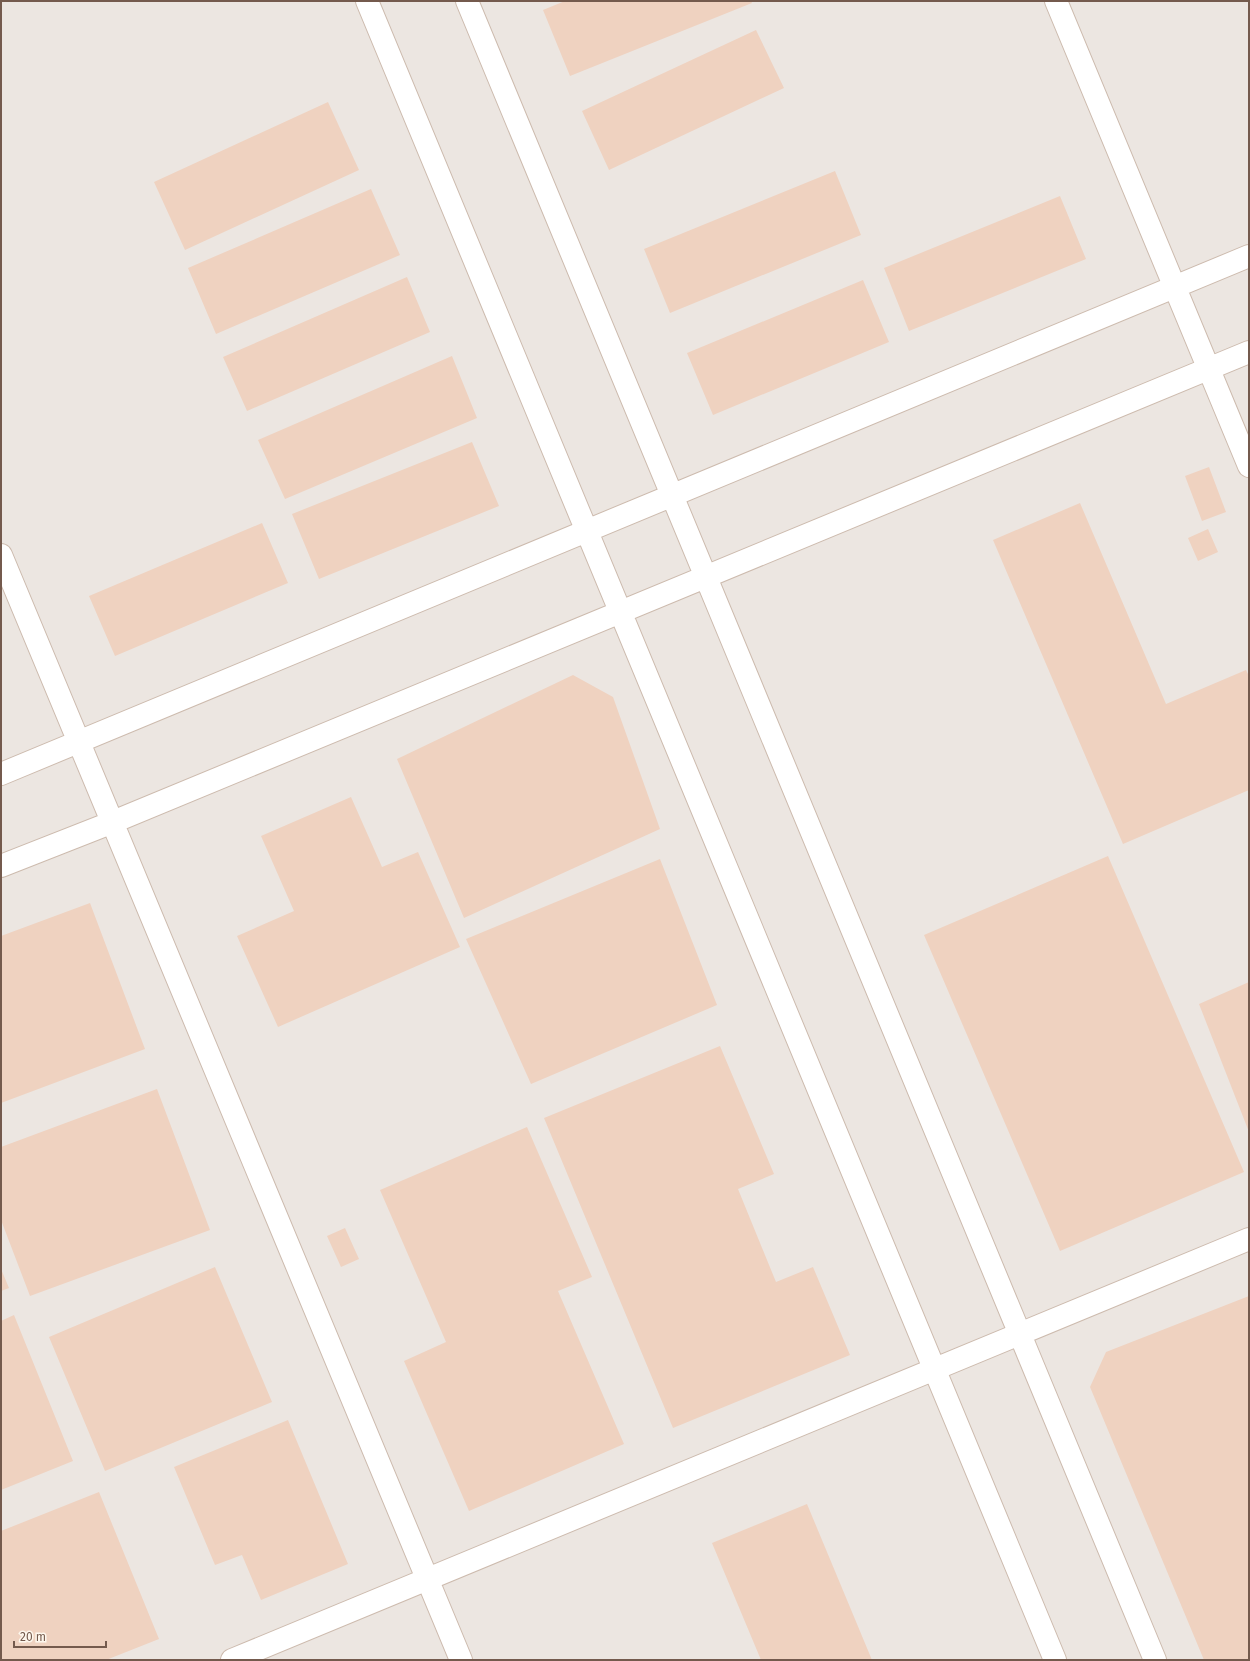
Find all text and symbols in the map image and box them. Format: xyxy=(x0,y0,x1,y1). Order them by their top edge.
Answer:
scale bar xyxy=(14,1623,106,1649)
text: 20 m xyxy=(20,1630,46,1644)

